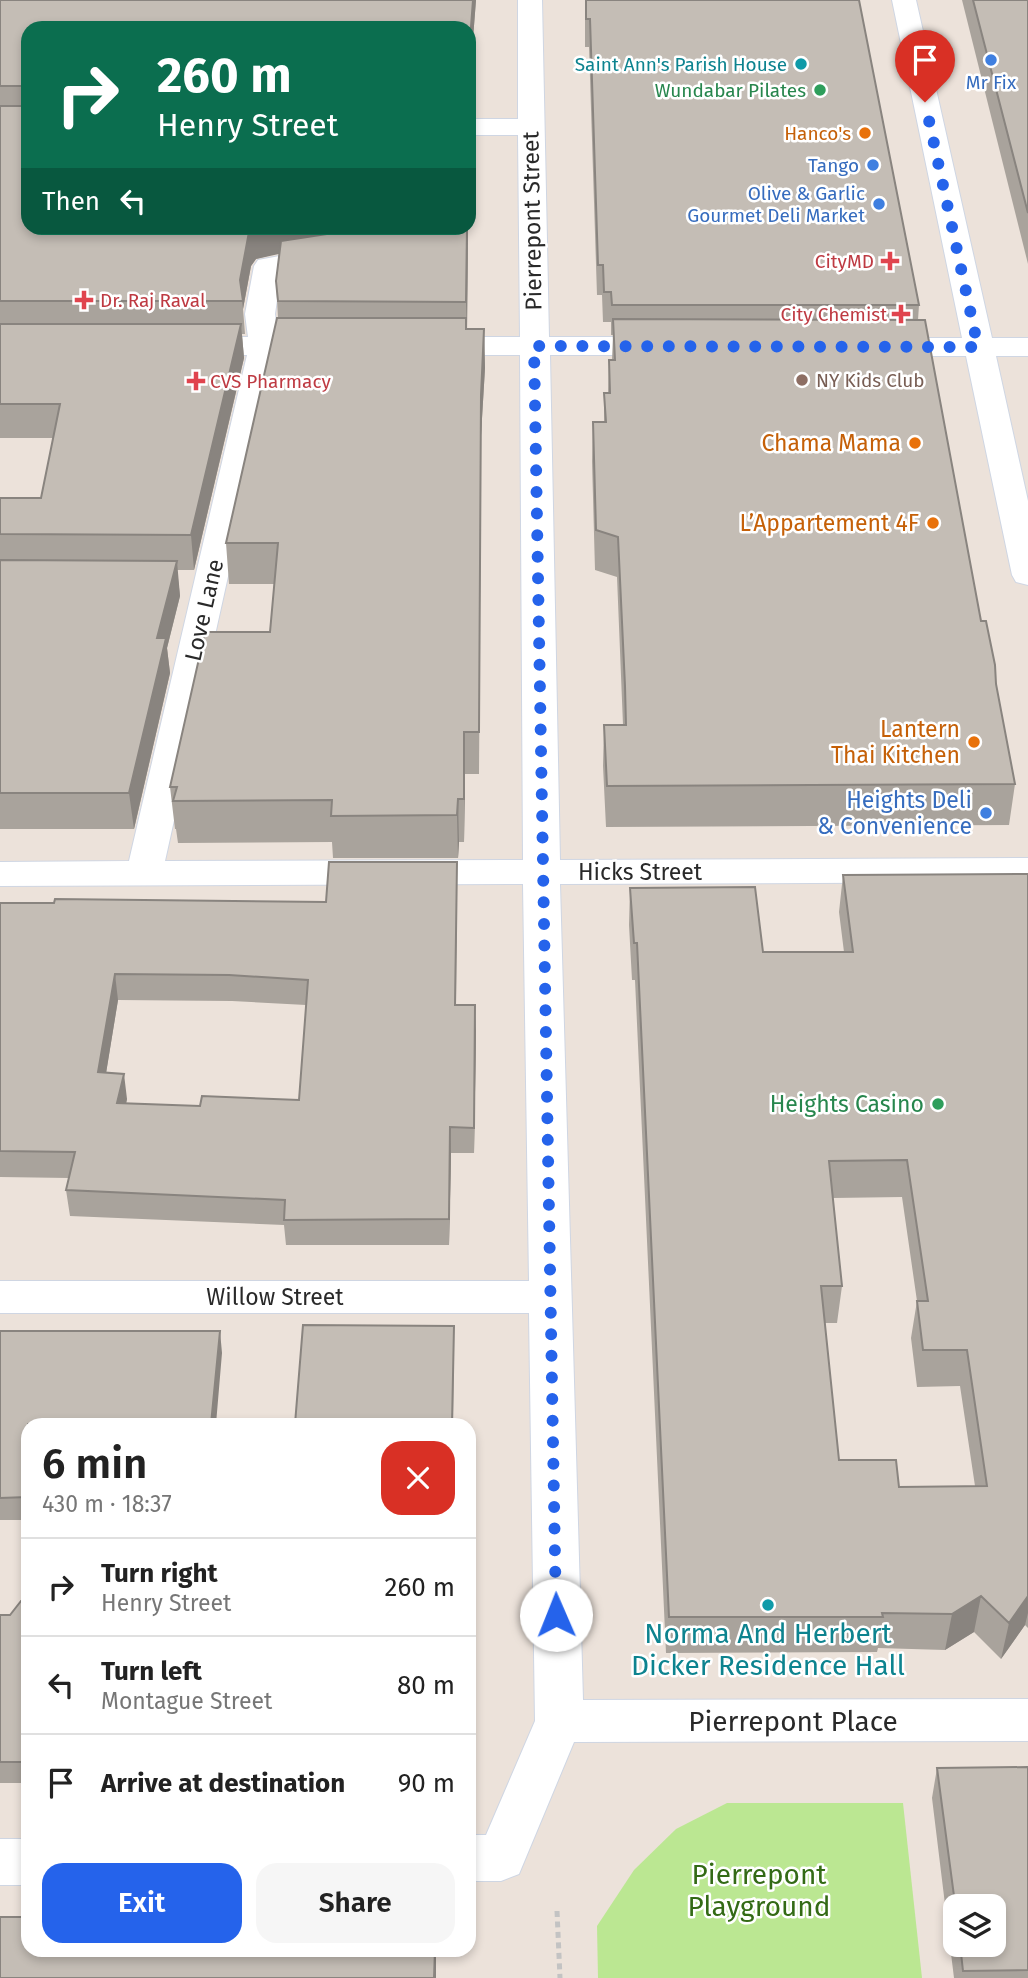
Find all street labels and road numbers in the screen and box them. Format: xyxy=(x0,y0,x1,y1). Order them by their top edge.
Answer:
street label: Pierrepont Street xyxy=(516,130,548,311)
street label: Love Lane xyxy=(179,556,229,664)
street label: Hicks Street xyxy=(578,858,703,886)
street label: Willow Street xyxy=(206,1283,344,1311)
street label: Pierrepont Place xyxy=(688,1705,898,1738)

